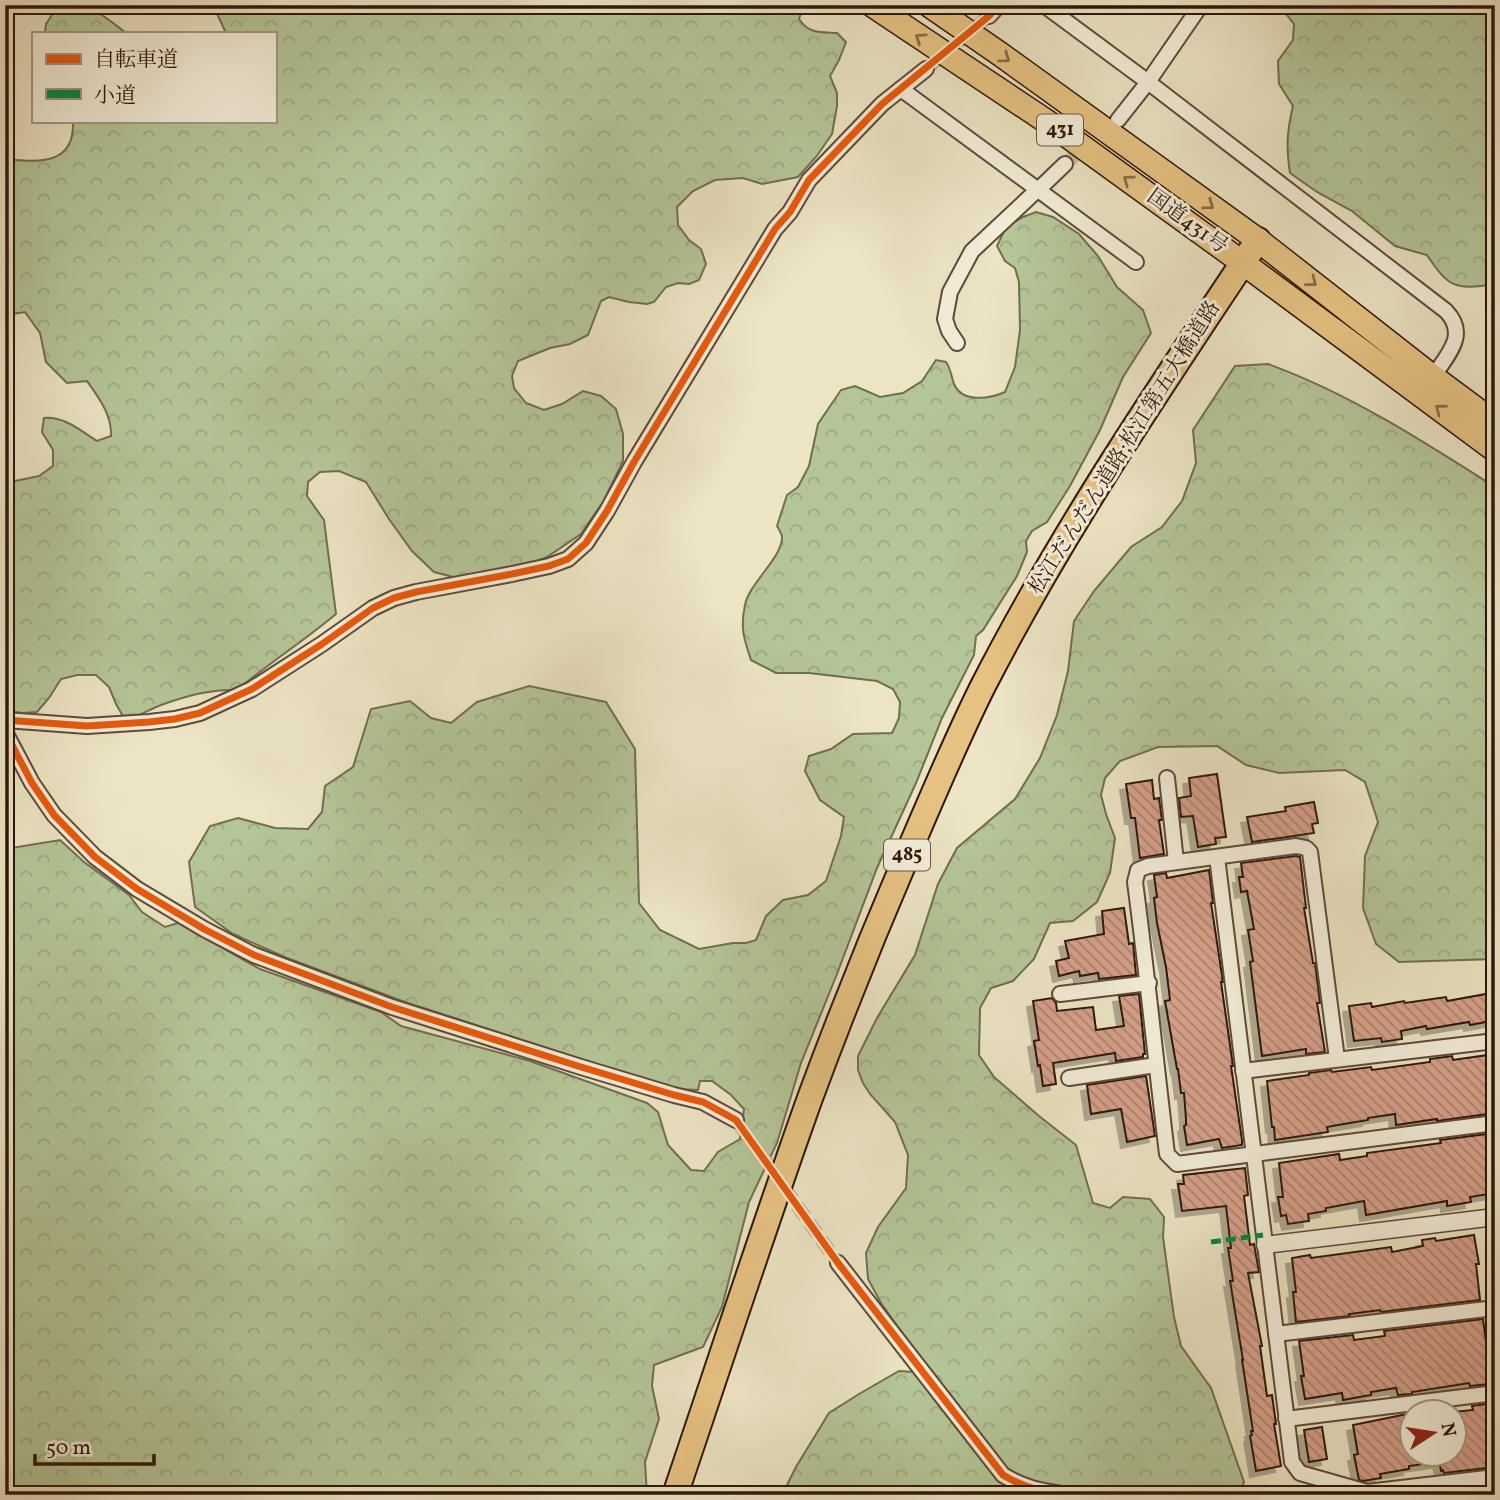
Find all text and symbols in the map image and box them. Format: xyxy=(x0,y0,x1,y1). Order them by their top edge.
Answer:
legend xyxy=(32,32,276,122)
one-way arrow xyxy=(915,34,928,46)
text: 自転車道 xyxy=(94,46,178,75)
one-way arrow xyxy=(997,50,1010,62)
text: 小道 xyxy=(94,82,136,111)
road number: 431 xyxy=(1037,114,1083,146)
one-way arrow xyxy=(1123,176,1136,188)
street label: 国道431号 xyxy=(1141,183,1233,261)
one-way arrow xyxy=(1201,197,1214,209)
one-way arrow xyxy=(1304,274,1317,287)
street label: 松江だんだん道路;松江第五大橋道路 xyxy=(1022,296,1228,600)
one-way arrow xyxy=(1435,405,1448,417)
road number: 485 xyxy=(884,840,930,870)
north arrow xyxy=(1398,1398,1468,1468)
text: N xyxy=(1434,1420,1462,1440)
scale bar xyxy=(35,1423,154,1467)
text: 50 m xyxy=(46,1434,91,1463)

